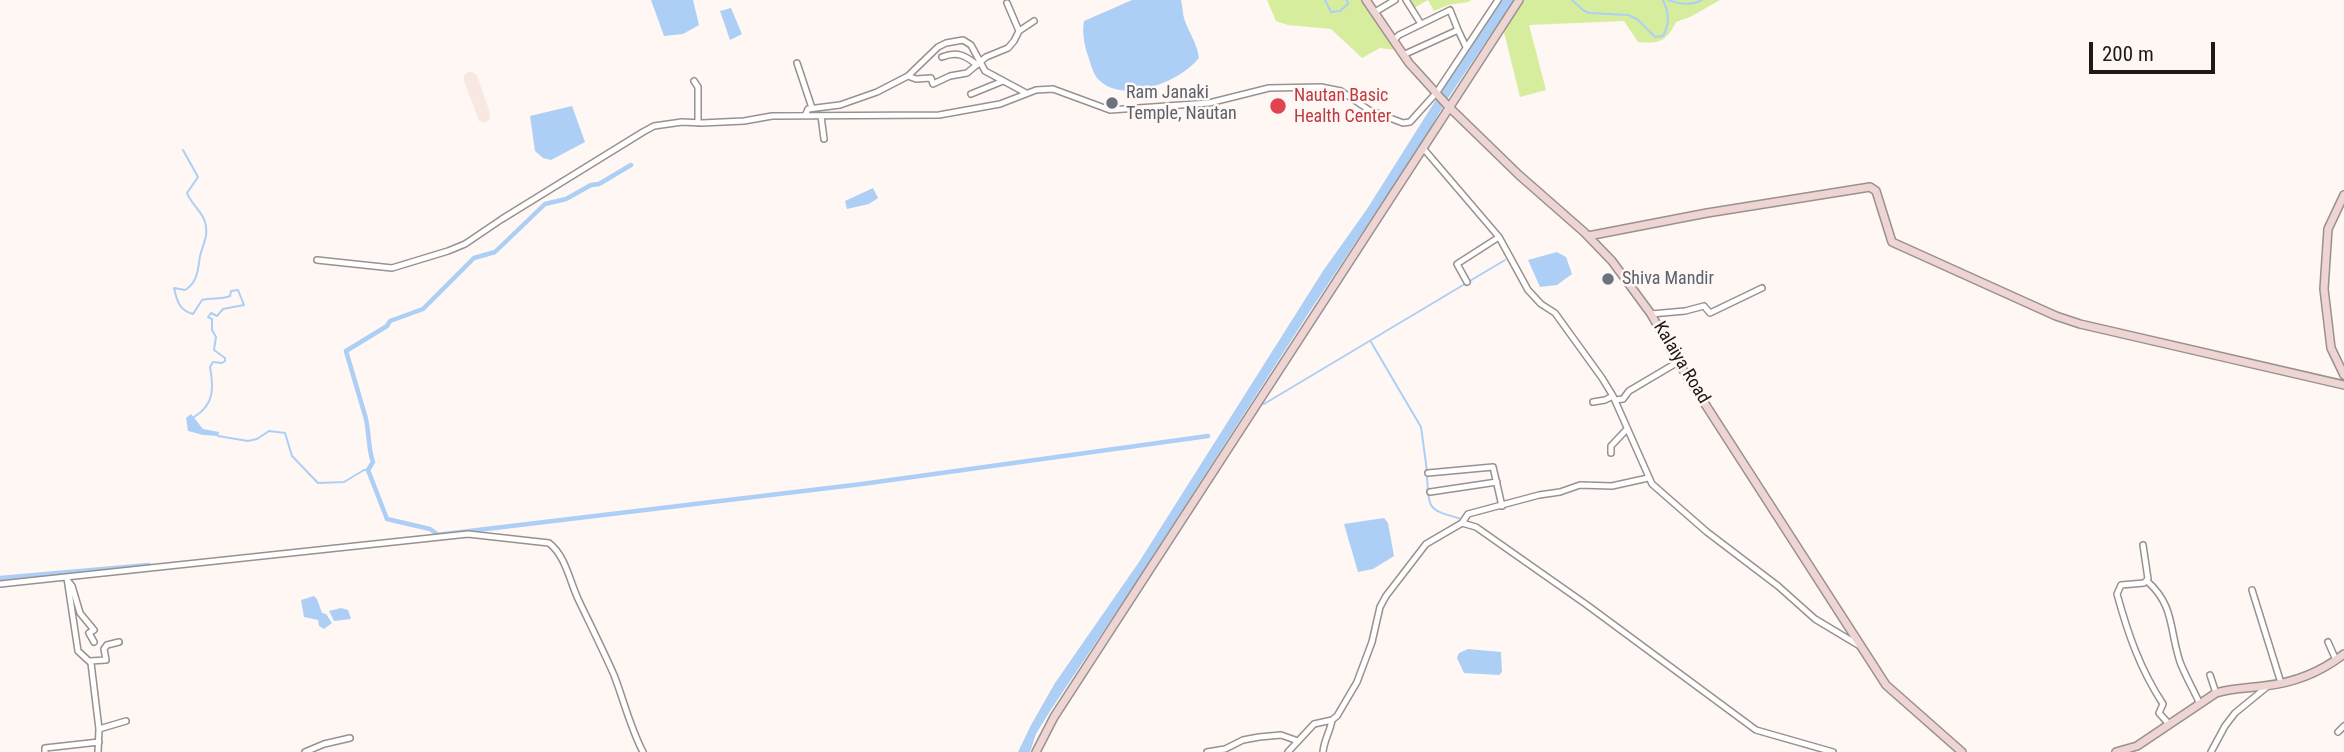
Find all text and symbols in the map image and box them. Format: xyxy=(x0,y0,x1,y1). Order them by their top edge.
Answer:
scale bar xyxy=(2092,28,2218,72)
text: 200 m xyxy=(2102,42,2154,66)
place label: Ram Janaki Temple, Nautan xyxy=(1126,82,1237,124)
place label: Nautan Basic Health Center xyxy=(1294,85,1391,128)
marker: Ram Janaki Temple, Nautan xyxy=(1104,95,1120,111)
marker: Nautan Basic Health Center xyxy=(1268,96,1288,116)
place label: Shiva Mandir xyxy=(1622,268,1714,290)
marker: Shiva Mandir xyxy=(1600,271,1616,287)
street label: Kalaiya Road xyxy=(1648,318,1714,408)

